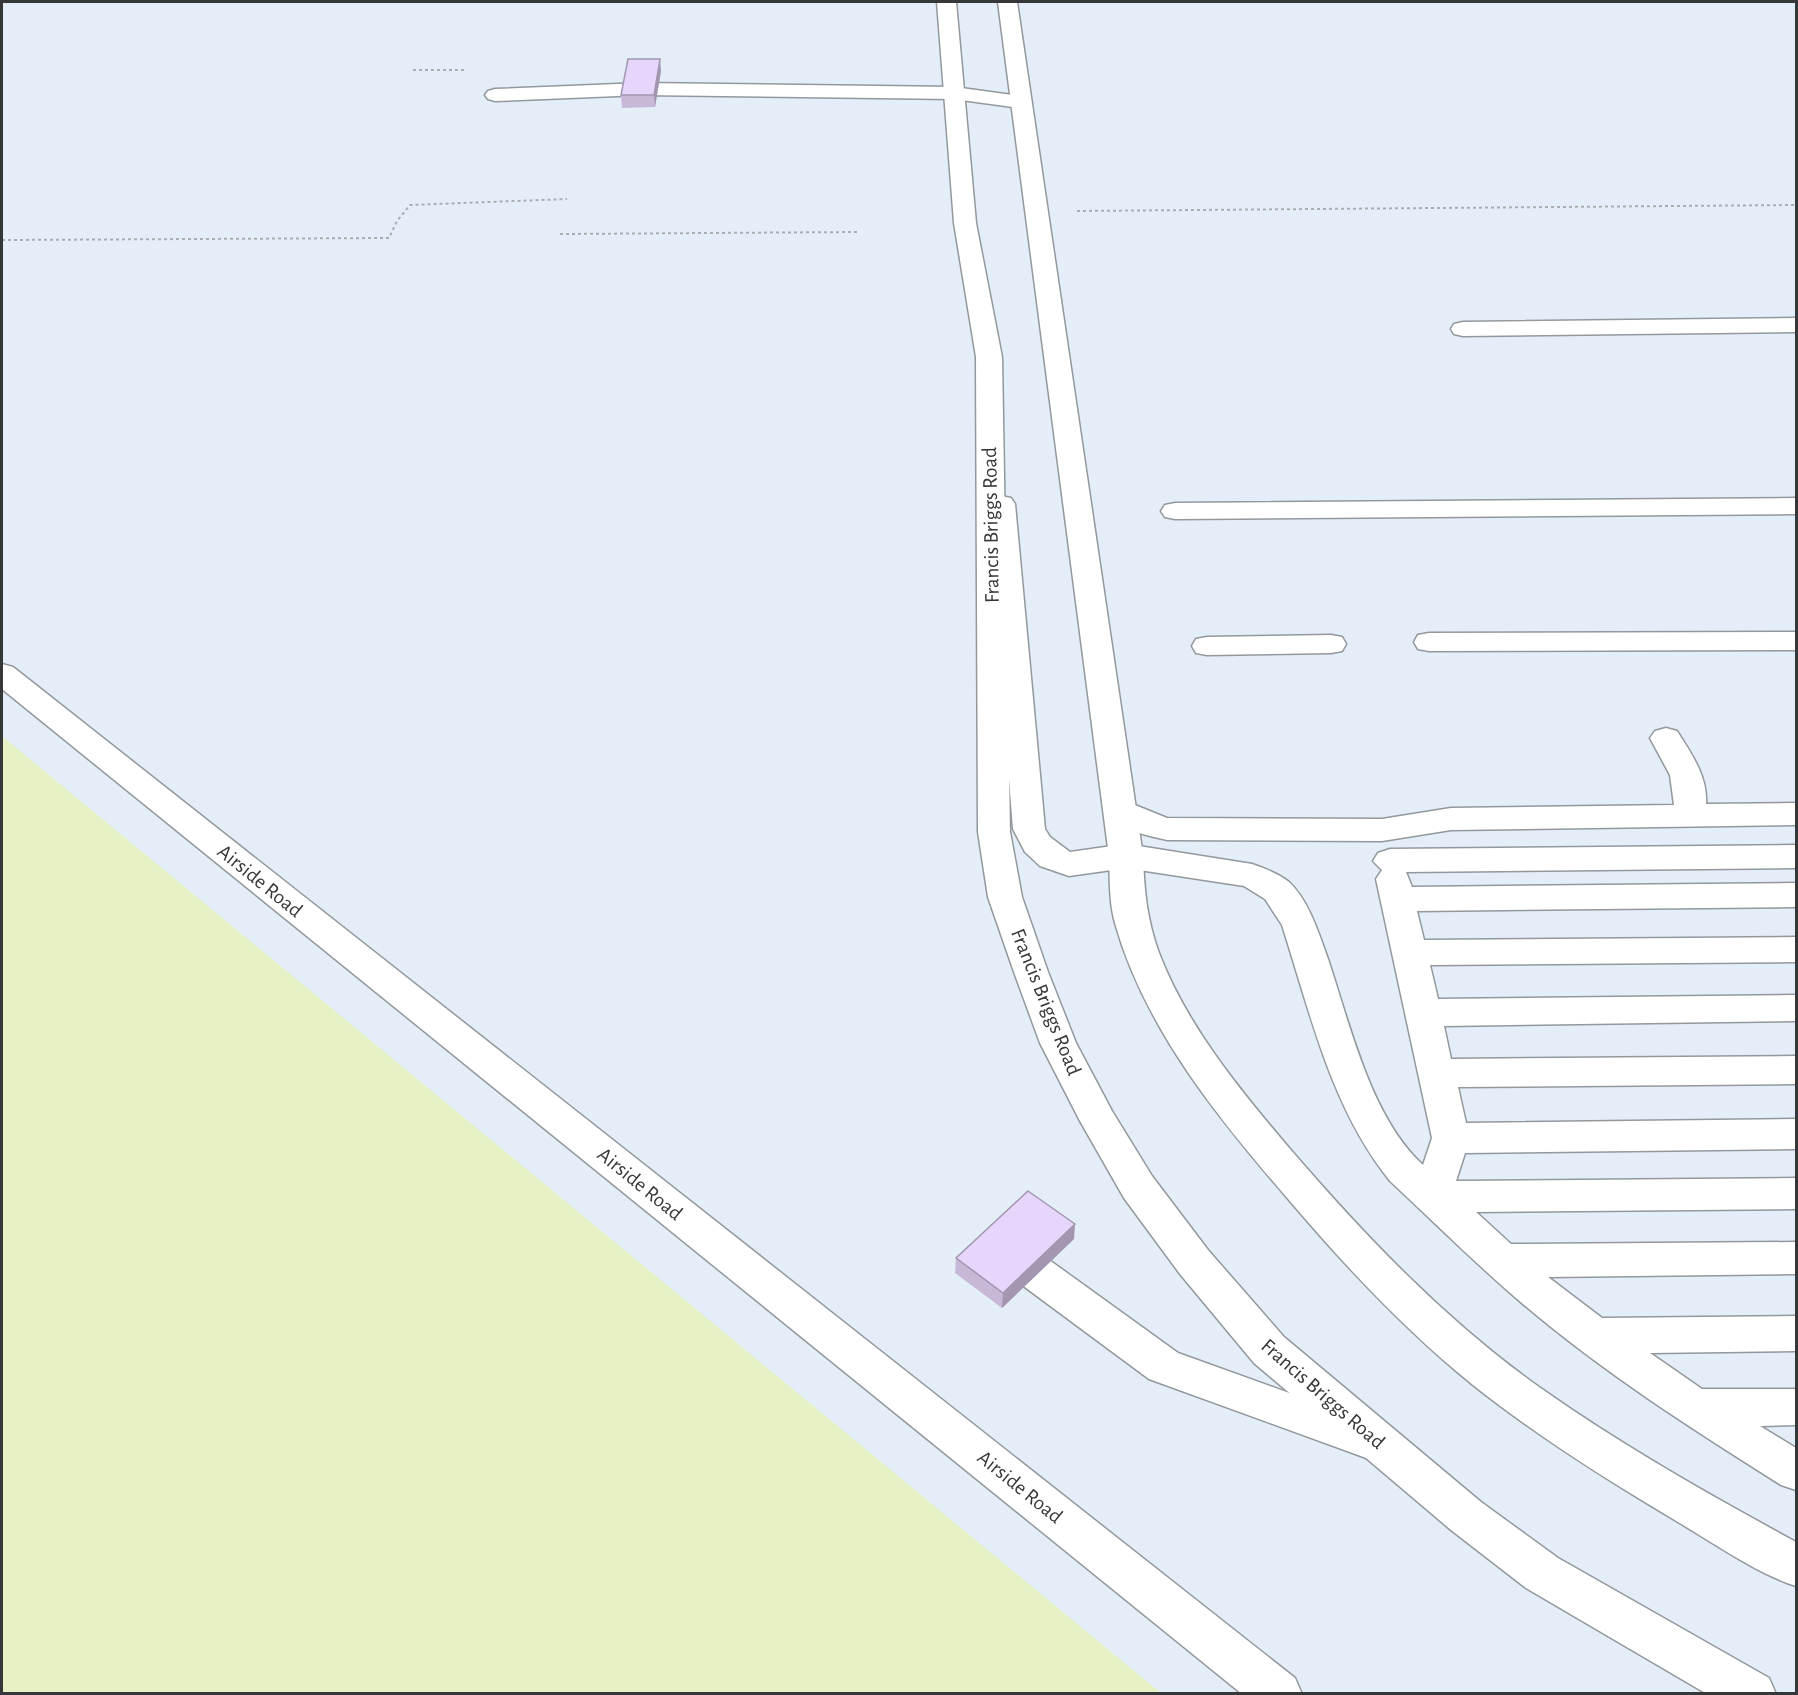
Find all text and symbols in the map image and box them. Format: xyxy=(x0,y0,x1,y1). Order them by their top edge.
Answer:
street label: Francis Briggs Road xyxy=(979,447,1003,603)
street label: Airside Road xyxy=(214,841,307,922)
street label: Francis Briggs Road xyxy=(1007,926,1085,1078)
street label: Airside Road xyxy=(594,1144,687,1225)
street label: Francis Briggs Road xyxy=(1257,1335,1389,1453)
street label: Airside Road xyxy=(974,1447,1067,1528)

